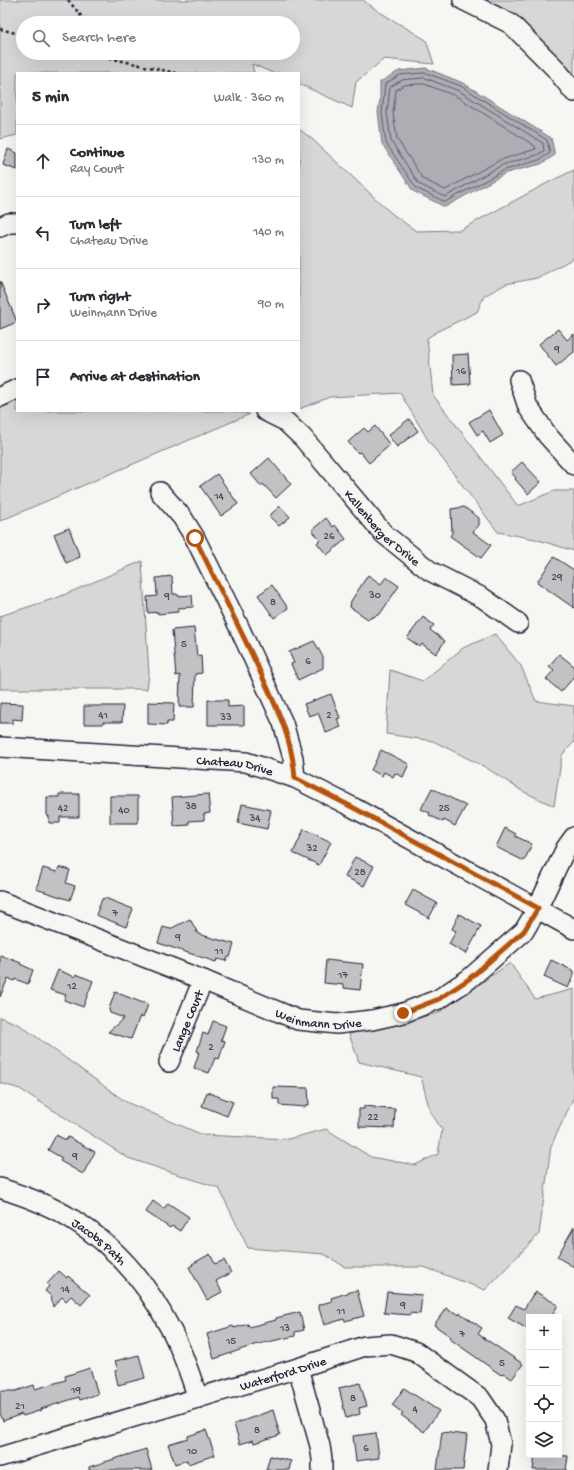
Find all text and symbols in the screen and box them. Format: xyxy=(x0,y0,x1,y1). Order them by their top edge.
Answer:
search box xyxy=(16,16,300,60)
icon: search xyxy=(30,27,52,49)
text: Search here xyxy=(62,29,136,47)
text: 5 min xyxy=(32,88,69,108)
text: Walk · 360 m xyxy=(214,91,284,106)
text: Continue xyxy=(70,144,124,162)
icon: ahead xyxy=(32,150,54,172)
text: 130 m xyxy=(252,153,284,168)
text: Ray Court xyxy=(70,162,123,177)
text: Turn left xyxy=(70,216,121,234)
icon: left xyxy=(32,222,54,244)
text: 140 m xyxy=(253,225,284,240)
text: Chateau Drive xyxy=(70,234,148,249)
text: Turn right xyxy=(70,288,130,306)
icon: right xyxy=(32,294,54,316)
text: 90 m xyxy=(258,297,284,312)
text: Weinmann Drive xyxy=(70,306,157,321)
house number: 9 xyxy=(553,344,560,356)
icon: arrive xyxy=(32,366,54,388)
house number: 16 xyxy=(455,366,466,378)
text: Arrive at destination xyxy=(70,368,200,386)
street label: Kallenberger Drive xyxy=(340,488,422,570)
house number: 14 xyxy=(213,491,225,503)
route start xyxy=(186,529,204,547)
house number: 26 xyxy=(324,531,335,543)
house number: 29 xyxy=(552,572,563,584)
house number: 30 xyxy=(368,590,381,602)
house number: 9 xyxy=(163,591,170,603)
house number: 8 xyxy=(270,597,276,609)
house number: 5 xyxy=(181,639,187,651)
house number: 6 xyxy=(305,656,311,668)
house number: 41 xyxy=(98,710,108,722)
house number: 2 xyxy=(326,710,332,722)
house number: 33 xyxy=(219,712,232,724)
street label: Chateau Drive xyxy=(196,754,275,780)
house number: 38 xyxy=(184,801,197,813)
house number: 42 xyxy=(58,803,69,815)
house number: 25 xyxy=(438,803,450,815)
house number: 40 xyxy=(118,805,130,817)
house number: 34 xyxy=(249,813,261,825)
house number: 32 xyxy=(305,843,318,855)
house number: 28 xyxy=(354,867,366,879)
house number: 7 xyxy=(111,908,118,920)
house number: 9 xyxy=(174,932,181,944)
house number: 11 xyxy=(214,946,223,958)
house number: 17 xyxy=(337,970,348,982)
house number: 12 xyxy=(66,981,78,993)
street label: Lange Court xyxy=(169,987,209,1054)
route end xyxy=(394,1004,412,1022)
street label: Weinmann Drive xyxy=(273,1006,363,1034)
house number: 2 xyxy=(208,1042,214,1054)
house number: 22 xyxy=(368,1112,379,1124)
house number: 9 xyxy=(71,1151,78,1163)
street label: Jacobs Path xyxy=(68,1216,129,1269)
house number: 14 xyxy=(59,1284,71,1296)
house number: 9 xyxy=(399,1300,406,1312)
house number: 11 xyxy=(336,1306,345,1318)
map controls xyxy=(526,1314,562,1458)
button: + xyxy=(526,1314,562,1350)
house number: 13 xyxy=(279,1323,290,1335)
house number: 7 xyxy=(458,1329,465,1341)
house number: 15 xyxy=(225,1336,236,1348)
button: − xyxy=(526,1350,562,1386)
street label: Waterford Drive xyxy=(238,1354,329,1395)
house number: 5 xyxy=(499,1358,505,1370)
house number: 19 xyxy=(70,1385,81,1397)
button: locate xyxy=(526,1386,562,1422)
house number: 8 xyxy=(350,1393,356,1405)
house number: 21 xyxy=(15,1401,25,1413)
house number: 4 xyxy=(412,1404,418,1416)
button: layers xyxy=(526,1422,562,1458)
house number: 8 xyxy=(254,1425,260,1437)
house number: 6 xyxy=(363,1443,369,1455)
house number: 10 xyxy=(186,1446,197,1458)

